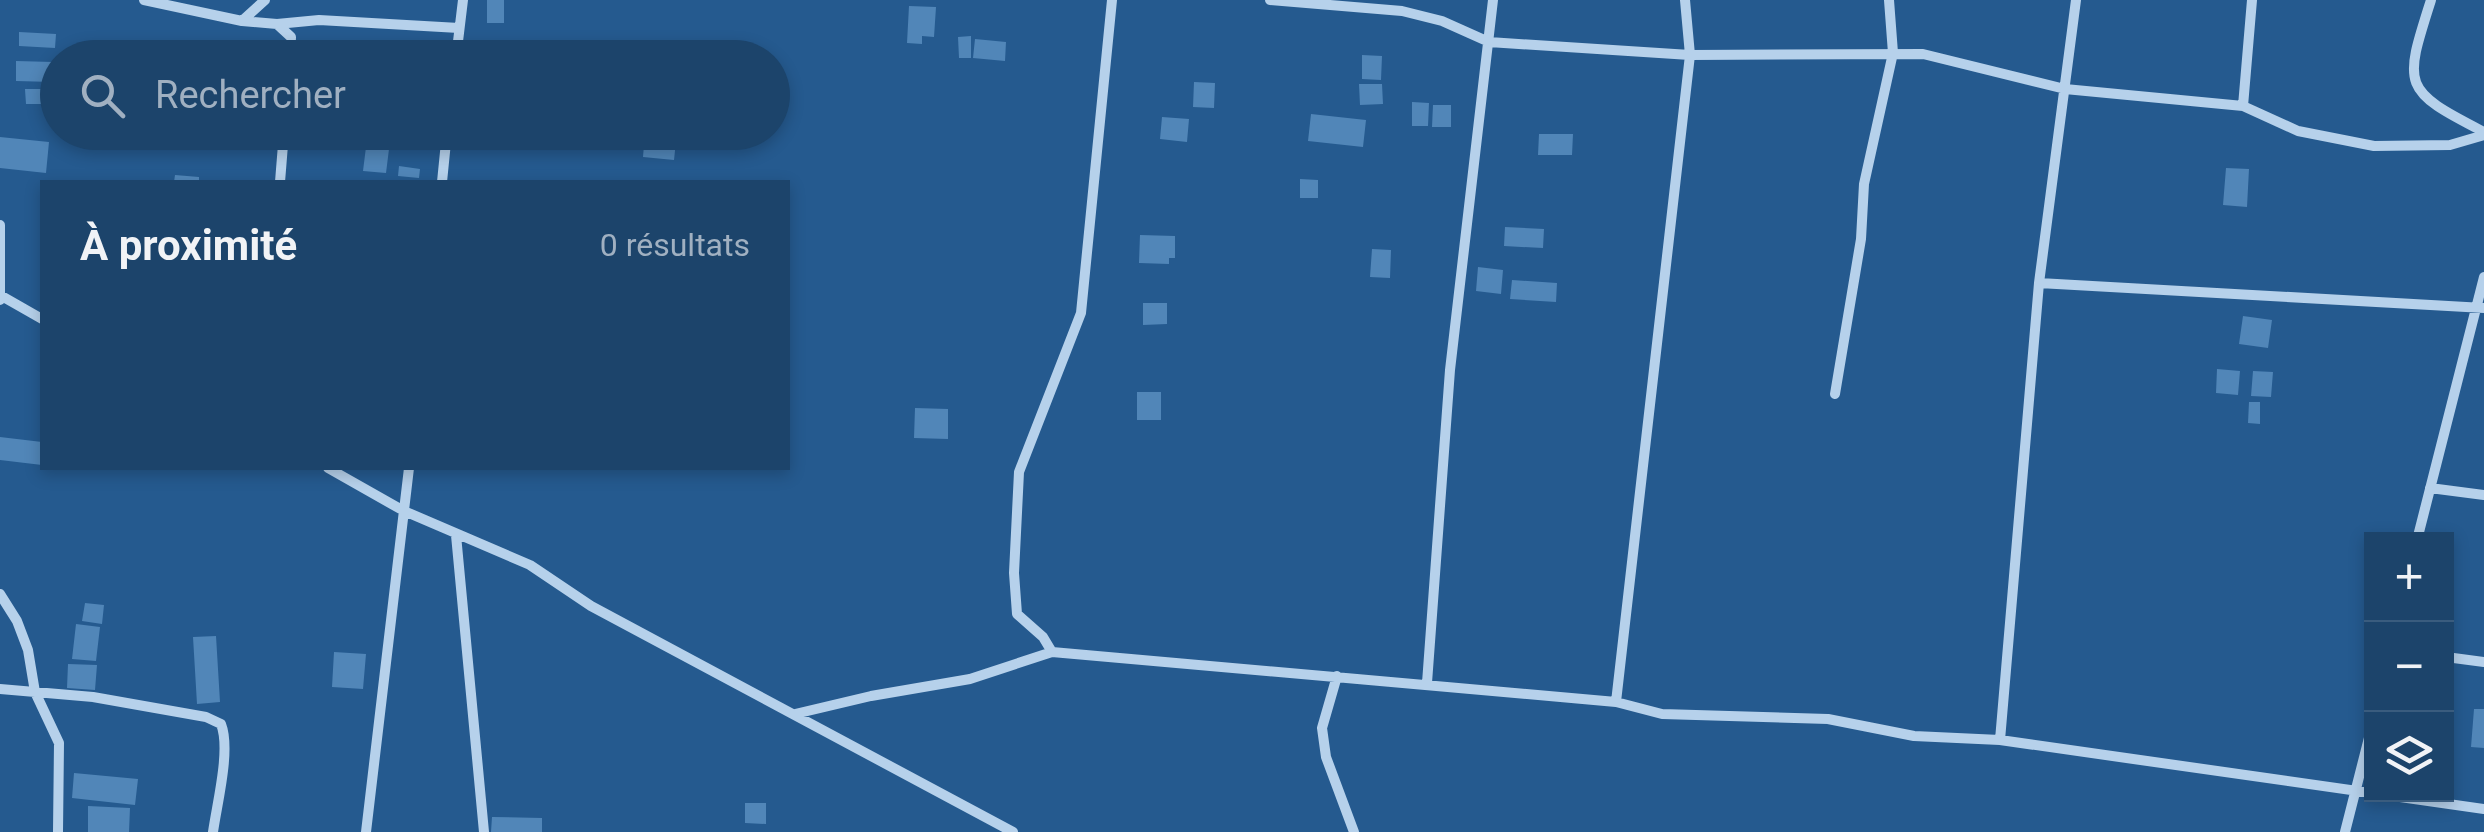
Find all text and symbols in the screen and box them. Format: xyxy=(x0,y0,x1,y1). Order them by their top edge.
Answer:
search box xyxy=(40,40,790,150)
icon: search xyxy=(75,68,130,123)
text: Rechercher xyxy=(155,73,346,117)
text: À proximité xyxy=(80,221,297,270)
text: 0 résultats xyxy=(600,226,750,264)
map controls xyxy=(2364,532,2454,802)
button: + xyxy=(2364,532,2454,622)
button: − xyxy=(2364,622,2454,712)
button: layers xyxy=(2364,712,2454,802)

